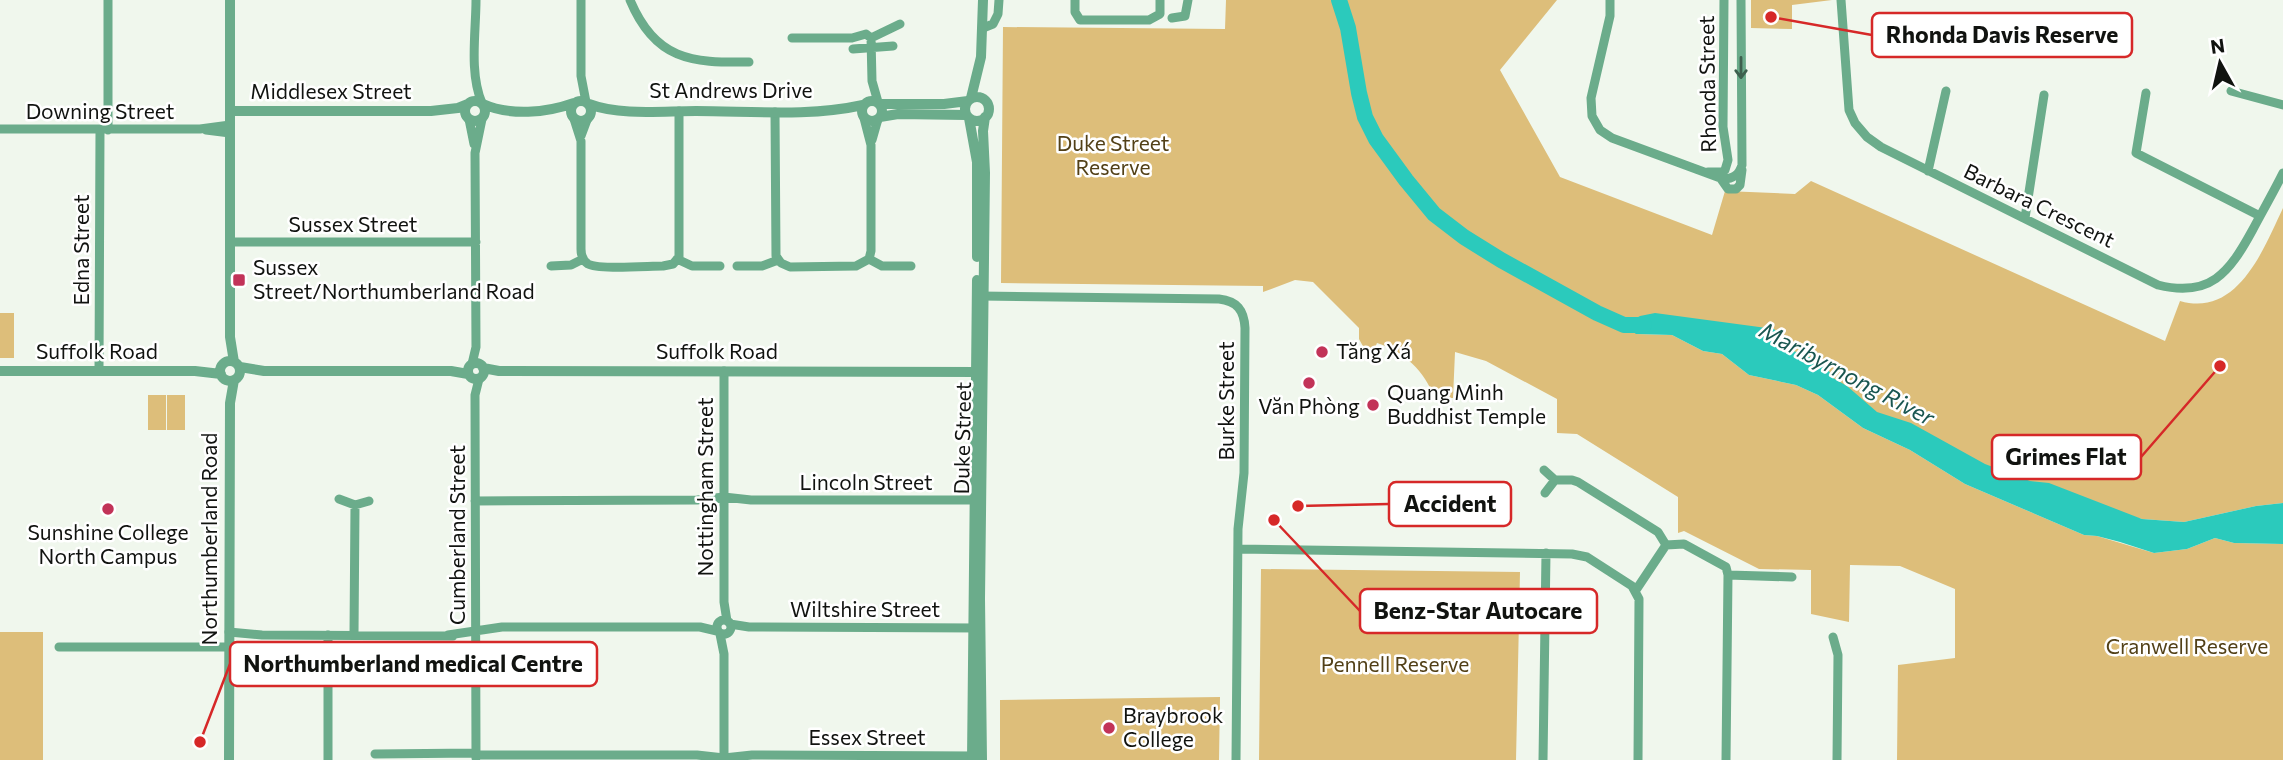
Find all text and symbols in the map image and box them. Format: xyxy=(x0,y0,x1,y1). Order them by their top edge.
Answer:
callout: Rhonda Davis Reserve xyxy=(1872,13,2132,57)
street label: Rhonda Street xyxy=(1693,15,1720,153)
text: Rhonda Davis Reserve xyxy=(1886,20,2118,48)
north arrow xyxy=(2185,28,2255,98)
text: N xyxy=(2209,33,2226,58)
one-way arrow xyxy=(1734,56,1748,79)
street label: St Andrews Drive xyxy=(649,77,813,102)
street label: Middlesex Street xyxy=(250,78,412,103)
street label: Downing Street xyxy=(26,98,174,123)
park label: Duke Street Reserve xyxy=(1057,130,1169,179)
street label: Barbara Crescent xyxy=(1960,157,2119,252)
street label: Edna Street xyxy=(68,195,93,305)
street label: Sussex Street xyxy=(289,211,417,236)
place label: Sussex Street/Northumberland Road xyxy=(253,254,535,303)
marker: Sussex Street/Northumberland Road xyxy=(231,272,247,288)
water label: Maribyrnong River xyxy=(1755,315,1940,431)
street label: Suffolk Road xyxy=(36,338,158,363)
street label: Suffolk Road xyxy=(656,338,778,363)
place label: Tăng Xá xyxy=(1336,338,1411,363)
street label: Burke Street xyxy=(1213,341,1238,461)
marker: Tăng Xá xyxy=(1314,344,1330,360)
marker: Văn Phòng xyxy=(1301,375,1317,391)
place label: Quang Minh Buddhist Temple xyxy=(1387,379,1546,428)
street label: Duke Street xyxy=(948,381,975,494)
place label: Văn Phòng xyxy=(1258,393,1360,418)
marker: Quang Minh Buddhist Temple xyxy=(1365,397,1381,413)
street label: Nottingham Street xyxy=(692,398,717,576)
street label: Northumberland Road xyxy=(196,433,221,645)
callout: Grimes Flat xyxy=(1992,435,2141,479)
text: Grimes Flat xyxy=(2005,442,2127,470)
street label: Cumberland Street xyxy=(444,445,469,625)
street label: Lincoln Street xyxy=(799,469,933,494)
callout: Accident xyxy=(1389,482,1511,526)
text: Accident xyxy=(1403,489,1497,517)
marker: Sunshine College North Campus xyxy=(100,501,116,517)
place label: Sunshine College North Campus xyxy=(27,519,189,568)
callout: Benz-Star Autocare xyxy=(1360,589,1597,633)
street label: Wiltshire Street xyxy=(790,596,940,621)
text: Benz-Star Autocare xyxy=(1374,596,1582,624)
park label: Cranwell Reserve xyxy=(2106,633,2268,658)
callout: Northumberland medical Centre xyxy=(230,642,597,686)
text: Northumberland medical Centre xyxy=(243,649,583,677)
park label: Pennell Reserve xyxy=(1321,651,1469,676)
place label: Braybrook College xyxy=(1123,702,1223,751)
marker: Braybrook College xyxy=(1101,720,1117,736)
street label: Essex Street xyxy=(808,724,926,749)

